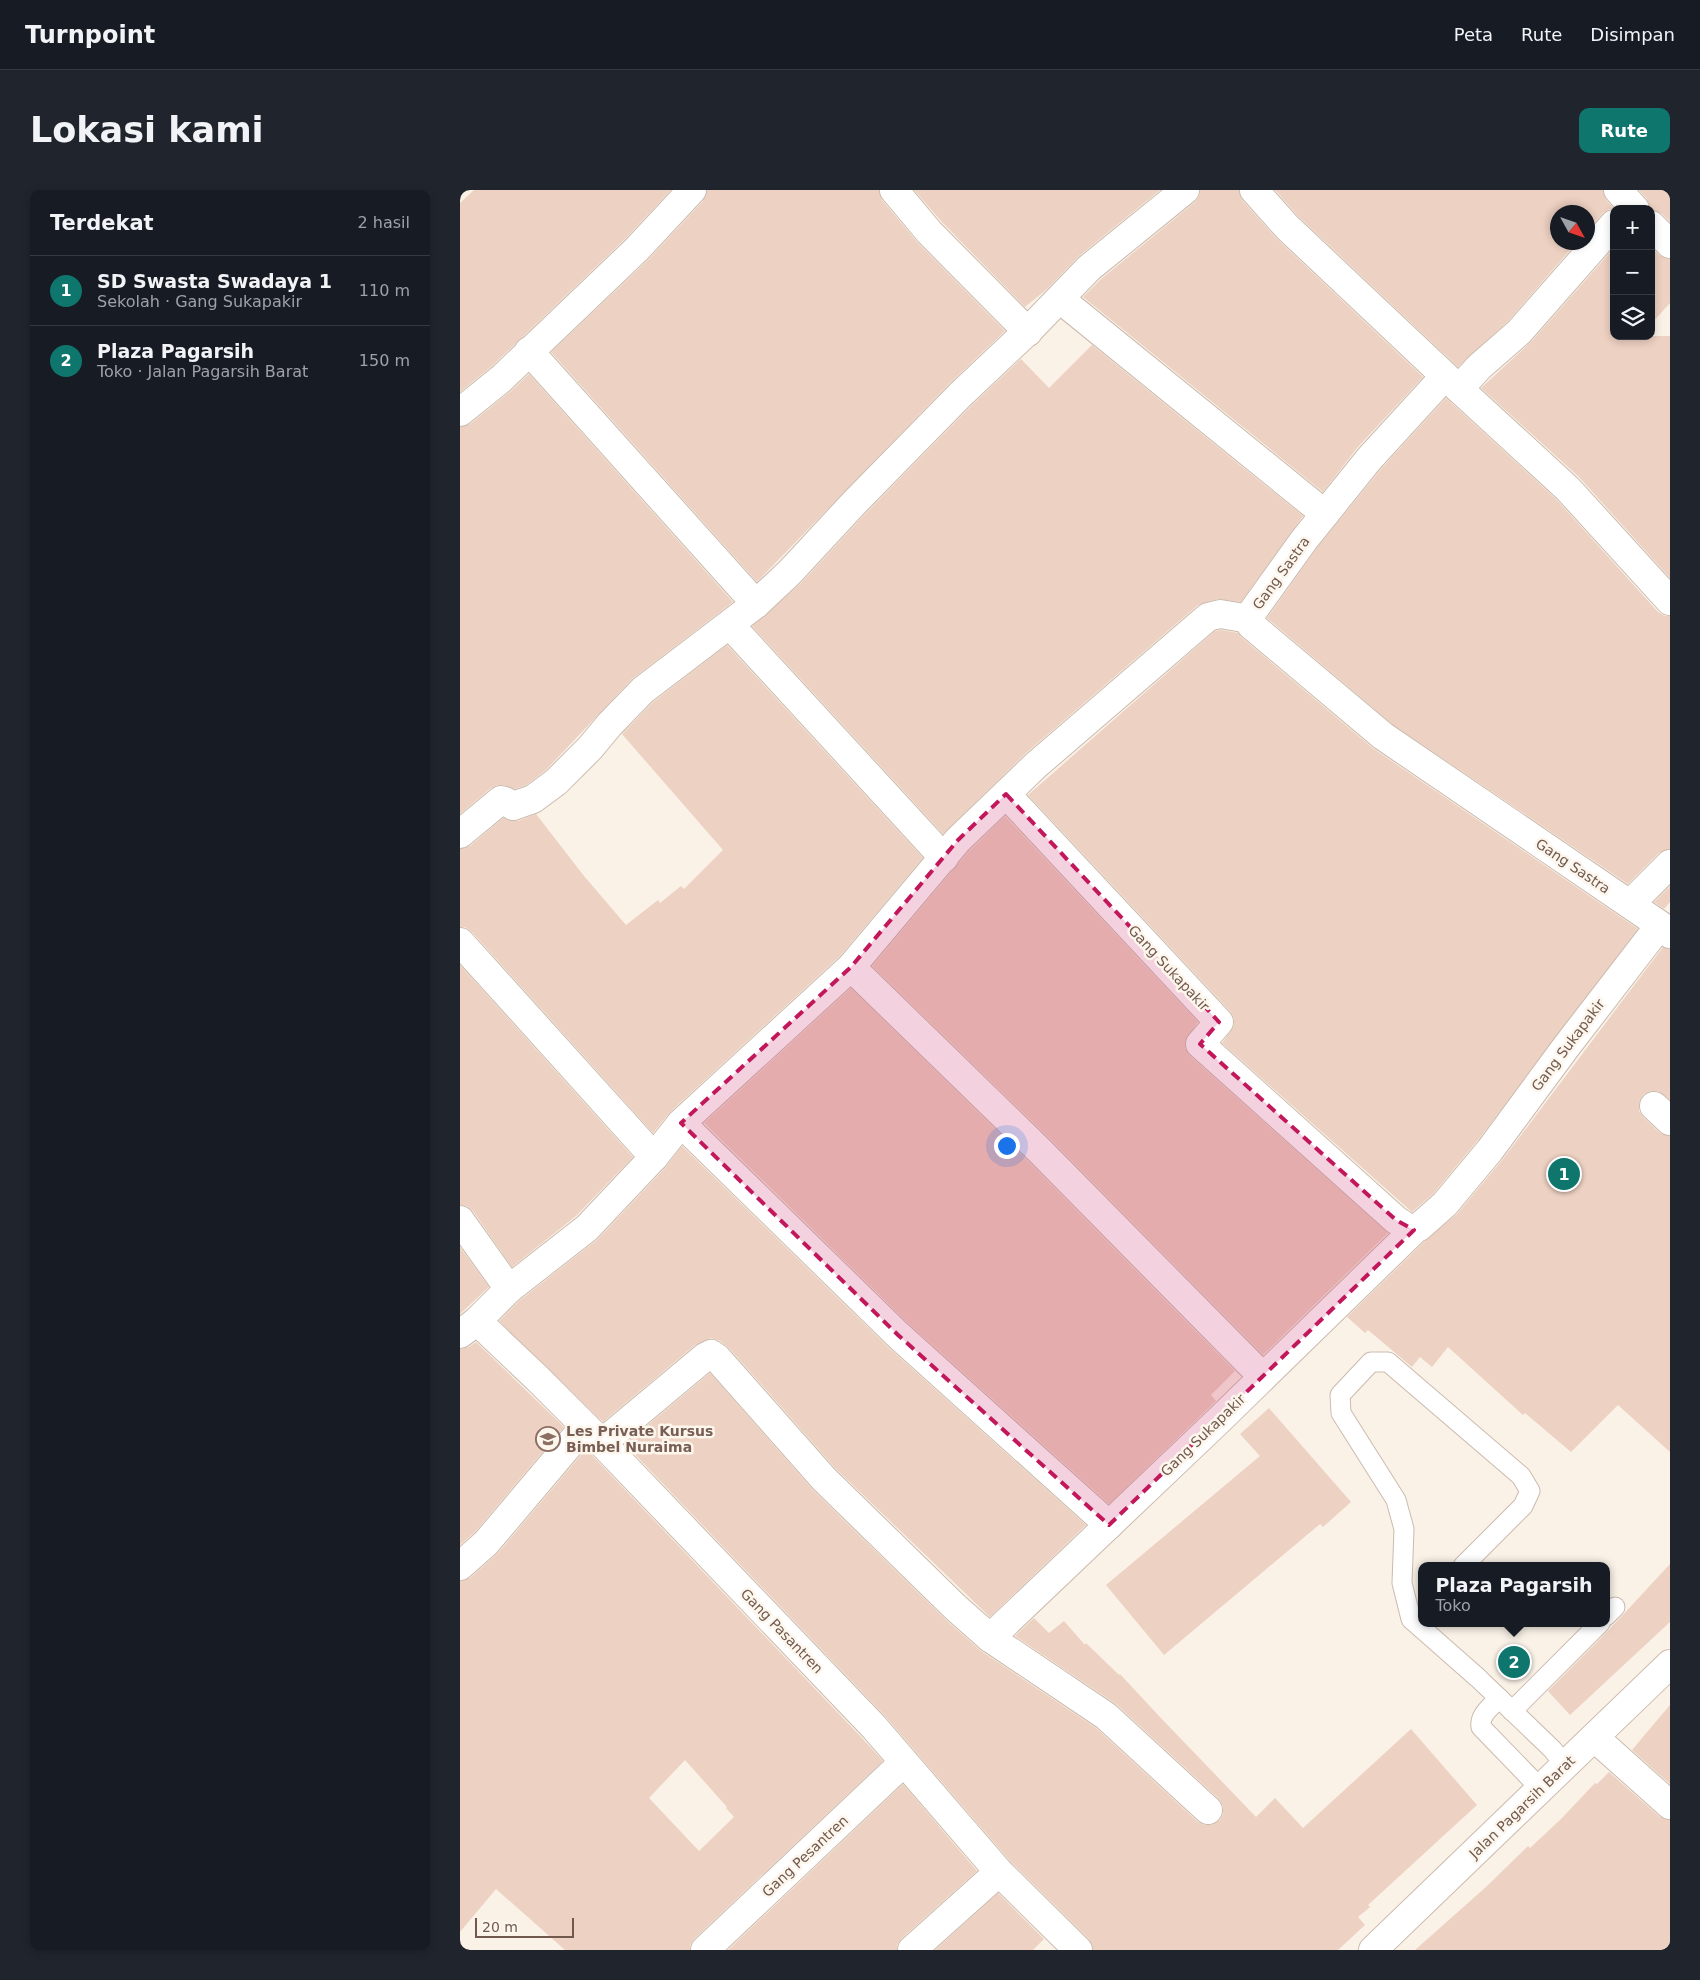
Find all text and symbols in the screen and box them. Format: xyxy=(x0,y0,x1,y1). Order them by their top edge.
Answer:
text: Turnpoint xyxy=(25,21,155,49)
text: Peta xyxy=(1454,24,1493,45)
text: Rute xyxy=(1521,24,1562,45)
text: Disimpan xyxy=(1590,24,1675,45)
button: Rute xyxy=(1579,108,1670,153)
text: Lokasi kami xyxy=(30,110,264,150)
north arrow xyxy=(1550,205,1595,250)
map controls xyxy=(1610,205,1655,340)
button: + xyxy=(1610,205,1655,250)
text: Terdekat xyxy=(50,211,154,235)
text: 2 hasil xyxy=(358,213,410,232)
button: − xyxy=(1610,250,1655,295)
text: SD Swasta Swadaya 1 xyxy=(97,270,332,292)
text: 1 xyxy=(60,281,72,300)
text: 110 m xyxy=(359,281,410,300)
text: Sekolah · Gang Sukapakir xyxy=(97,292,302,311)
button: layers xyxy=(1610,295,1655,340)
text: Plaza Pagarsih xyxy=(97,340,254,362)
text: 2 xyxy=(60,351,72,370)
text: 150 m xyxy=(359,351,410,370)
text: Toko · Jalan Pagarsih Barat xyxy=(97,362,308,381)
street label: Gang Sastra xyxy=(1249,533,1313,613)
street label: Gang Sastra xyxy=(1533,835,1613,897)
street label: Gang Sukapakir xyxy=(1125,922,1213,1014)
street label: Gang Sukapakir xyxy=(1528,996,1608,1094)
your location xyxy=(994,1133,1020,1159)
pin: 1 xyxy=(1548,1155,1580,1193)
street label: Gang Sukapakir xyxy=(1157,1391,1249,1479)
place label: Les Private Kursus Bimbel Nuraima xyxy=(566,1423,713,1455)
school or university icon: Les Private Kursus Bimbel Nuraima xyxy=(535,1426,561,1452)
popup xyxy=(1418,1562,1610,1627)
text: Plaza Pagarsih xyxy=(1435,1574,1593,1596)
street label: Gang Pasantren xyxy=(738,1585,826,1677)
text: Toko xyxy=(1435,1596,1471,1615)
pin: 2 xyxy=(1498,1643,1530,1681)
street label: Jalan Pagarsih Barat xyxy=(1465,1752,1579,1862)
street label: Gang Pesantren xyxy=(759,1812,851,1900)
scale bar xyxy=(475,1915,574,1938)
text: 20 m xyxy=(482,1919,518,1935)

